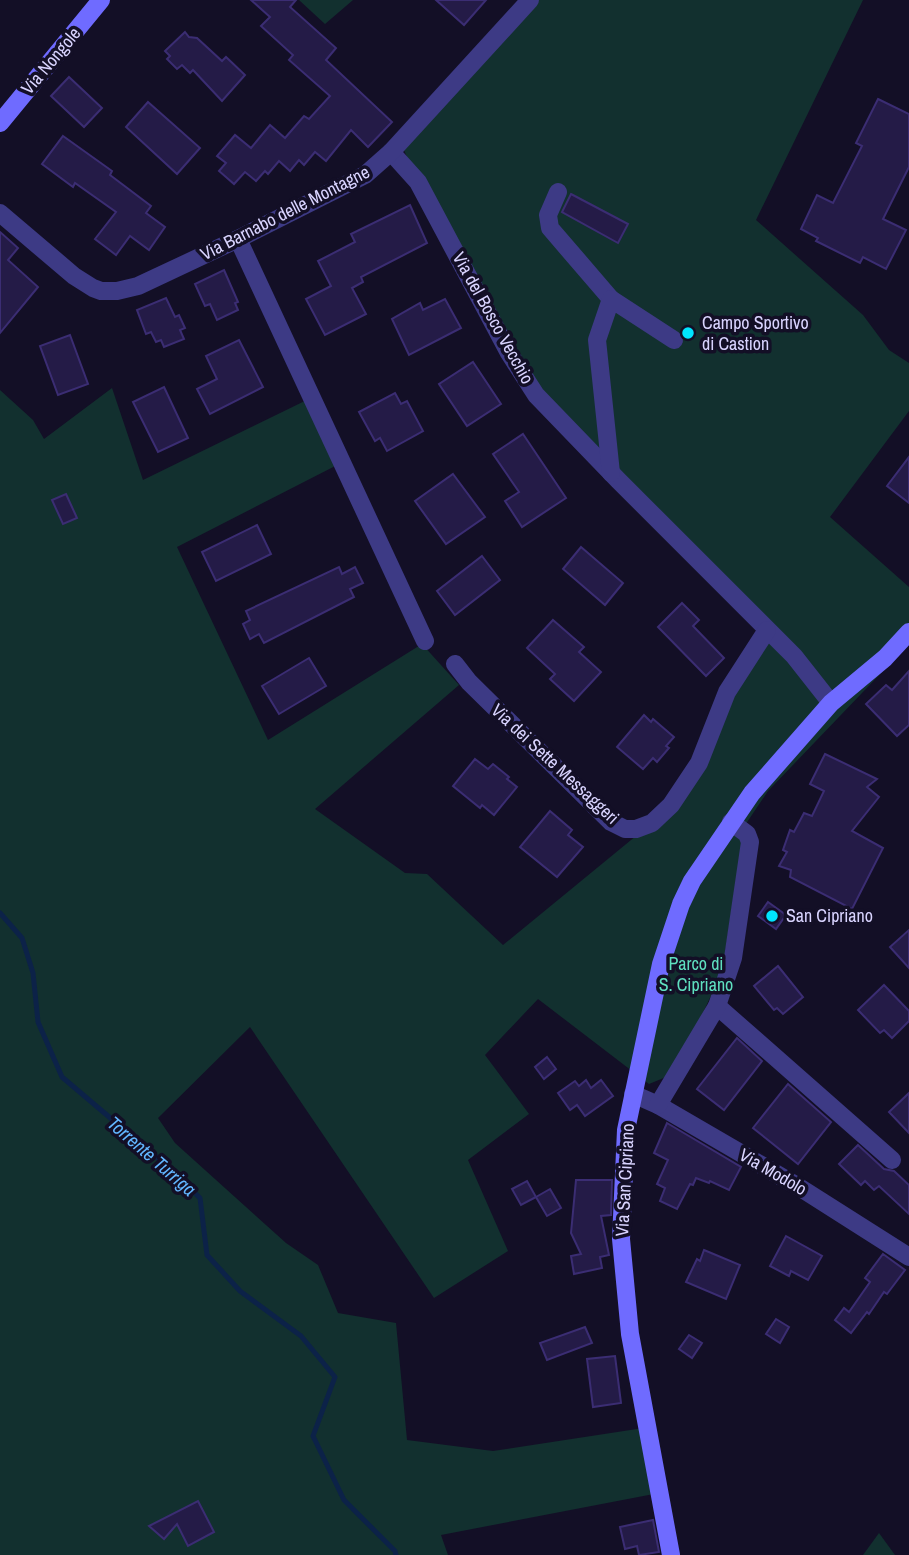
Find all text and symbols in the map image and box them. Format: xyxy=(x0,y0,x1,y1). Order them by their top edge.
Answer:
street label: Via Nongole xyxy=(15,22,86,100)
street label: Via Barnabo delle Montagne xyxy=(196,159,374,266)
street label: Via del Bosco Vecchio xyxy=(447,247,540,388)
place label: Campo Sportivo di Castion xyxy=(702,310,809,356)
marker: Campo Sportivo di Castion xyxy=(680,325,696,341)
street label: Via dei Sette Messaggeri xyxy=(486,698,625,829)
place label: San Cipriano xyxy=(786,903,873,928)
marker: San Cipriano xyxy=(764,908,780,924)
park label: Parco di S. Cipriano xyxy=(659,951,733,997)
water label: Torrente Turriga xyxy=(102,1110,202,1202)
street label: Via San Cipriano xyxy=(609,1123,640,1237)
street label: Via Modolo xyxy=(735,1142,812,1201)

